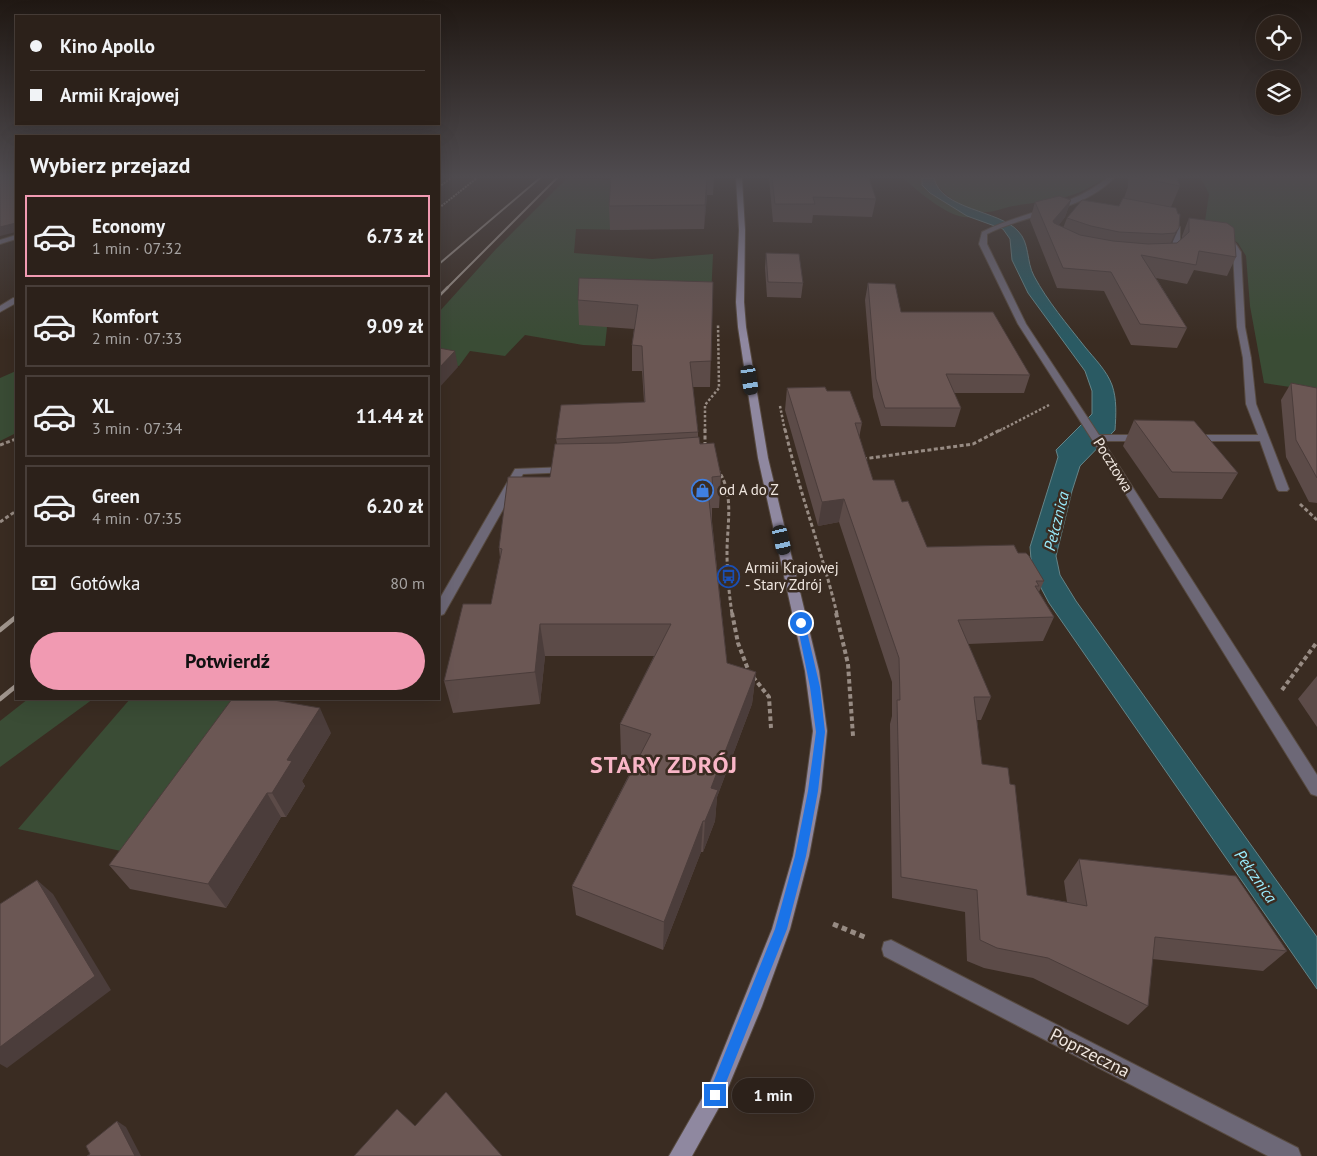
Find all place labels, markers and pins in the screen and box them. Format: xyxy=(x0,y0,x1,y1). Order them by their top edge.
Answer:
shop icon: od A do Z xyxy=(691,478,715,502)
place label: od A do Z xyxy=(719,480,779,499)
place label: Armii Krajowej - Stary Zdrój xyxy=(745,558,839,594)
bus stop icon: Armii Krajowej - Stary Zdrój xyxy=(717,565,741,589)

